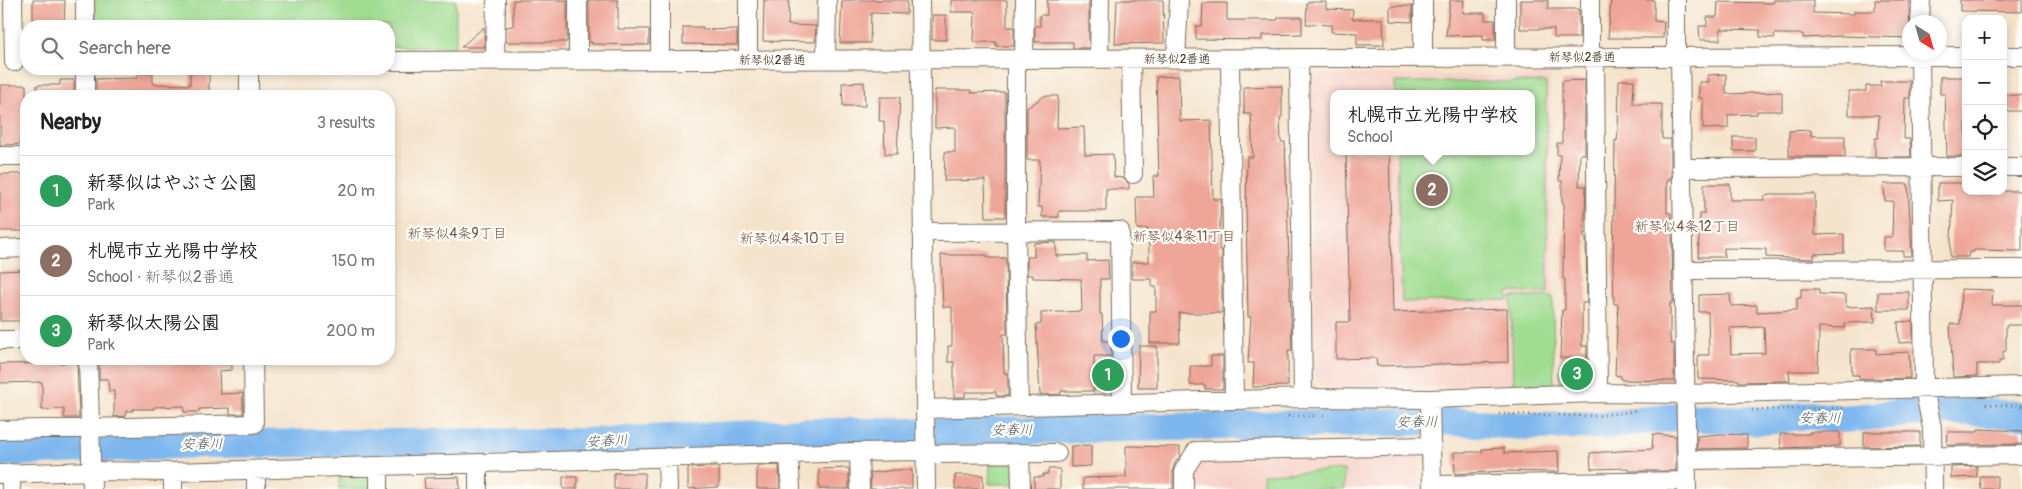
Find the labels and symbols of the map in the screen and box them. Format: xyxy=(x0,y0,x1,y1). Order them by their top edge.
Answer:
north arrow xyxy=(1902,15,1947,60)
street label: 新琴似2番通 xyxy=(1549,50,1615,65)
street label: 新琴似2番通 xyxy=(1144,52,1210,67)
street label: 新琴似2番通 xyxy=(739,53,805,68)
pin: 2 xyxy=(1416,171,1448,209)
district label: 新琴似4条12丁目 xyxy=(1634,218,1740,235)
district label: 新琴似4条9丁目 xyxy=(407,225,507,242)
district label: 新琴似4条11丁目 xyxy=(1132,228,1236,245)
district label: 新琴似4条10丁目 xyxy=(739,230,847,247)
your location xyxy=(1108,326,1134,352)
pin: 3 xyxy=(1561,355,1593,393)
pin: 1 xyxy=(1092,356,1124,394)
water label: 安春川 xyxy=(1799,409,1841,427)
water label: 安春川 xyxy=(1396,413,1438,431)
water label: 安春川 xyxy=(991,421,1033,439)
water label: 安春川 xyxy=(586,431,628,451)
water label: 安春川 xyxy=(181,435,223,453)

